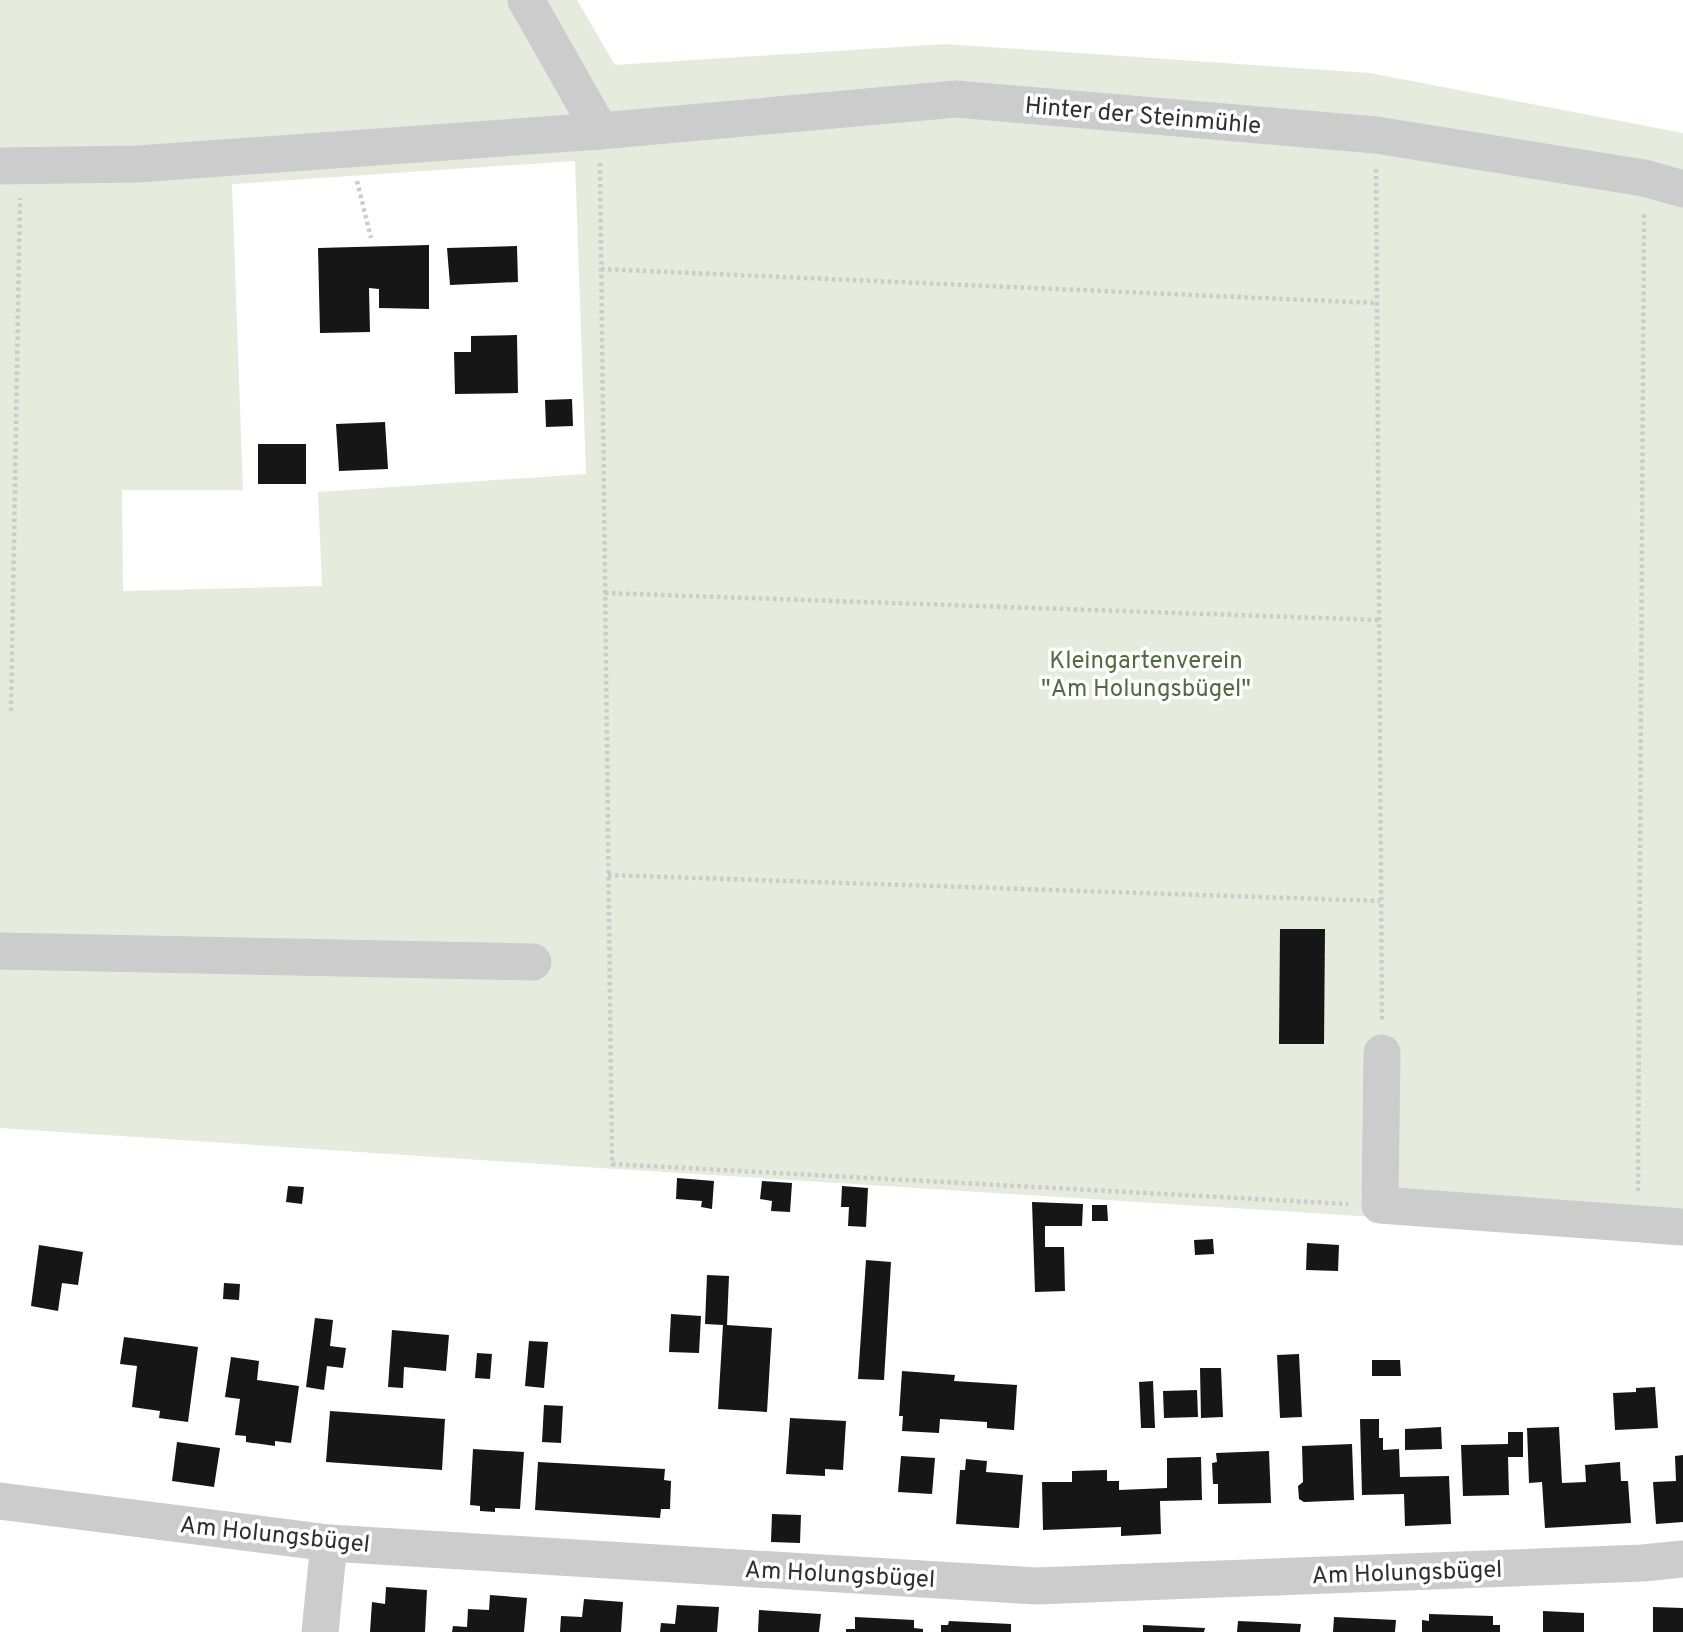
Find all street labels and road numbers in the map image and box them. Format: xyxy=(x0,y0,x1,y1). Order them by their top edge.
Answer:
street label: Hinter der Steinmühle xyxy=(1023,92,1262,142)
street label: Am Holungsbügel xyxy=(178,1511,371,1561)
street label: Am Holungsbügel xyxy=(744,1556,936,1596)
street label: Am Holungsbügel xyxy=(1311,1556,1503,1592)

